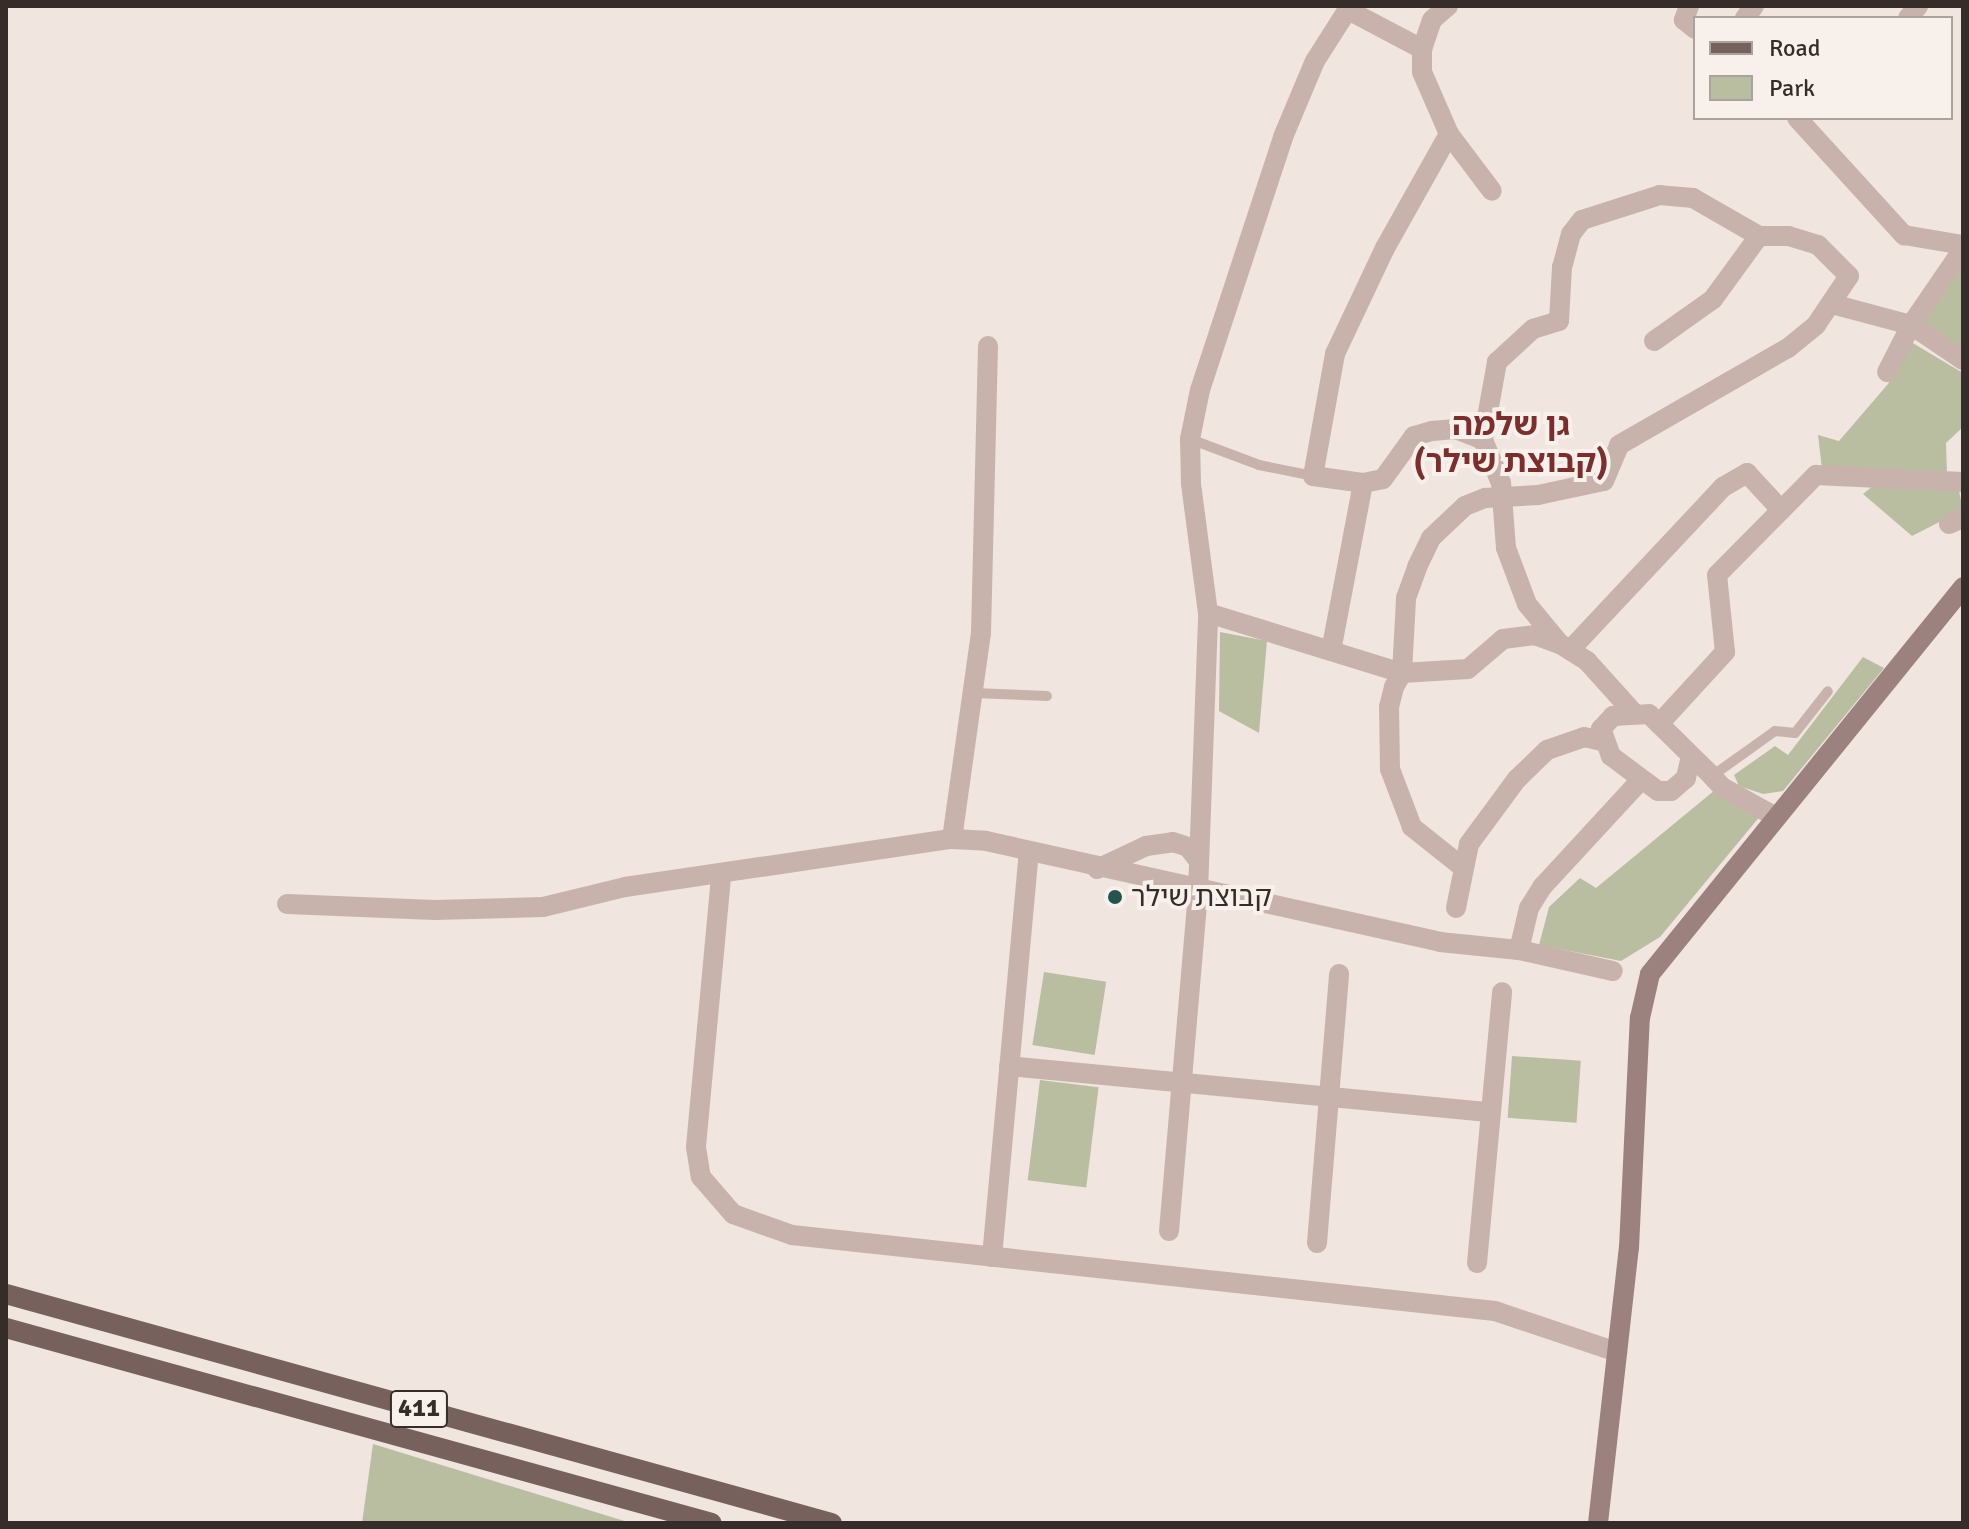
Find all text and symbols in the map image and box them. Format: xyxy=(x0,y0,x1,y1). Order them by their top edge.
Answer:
legend xyxy=(1693,16,1953,120)
text: Road xyxy=(1769,33,1820,63)
text: Park xyxy=(1769,73,1815,103)
district label: גן שלמה (קבוצת שילר) xyxy=(1414,407,1608,482)
place label: קבוצת שילר xyxy=(1131,880,1272,914)
marker: קבוצת שילר xyxy=(1106,888,1124,906)
road number: 411 xyxy=(389,1387,449,1431)

